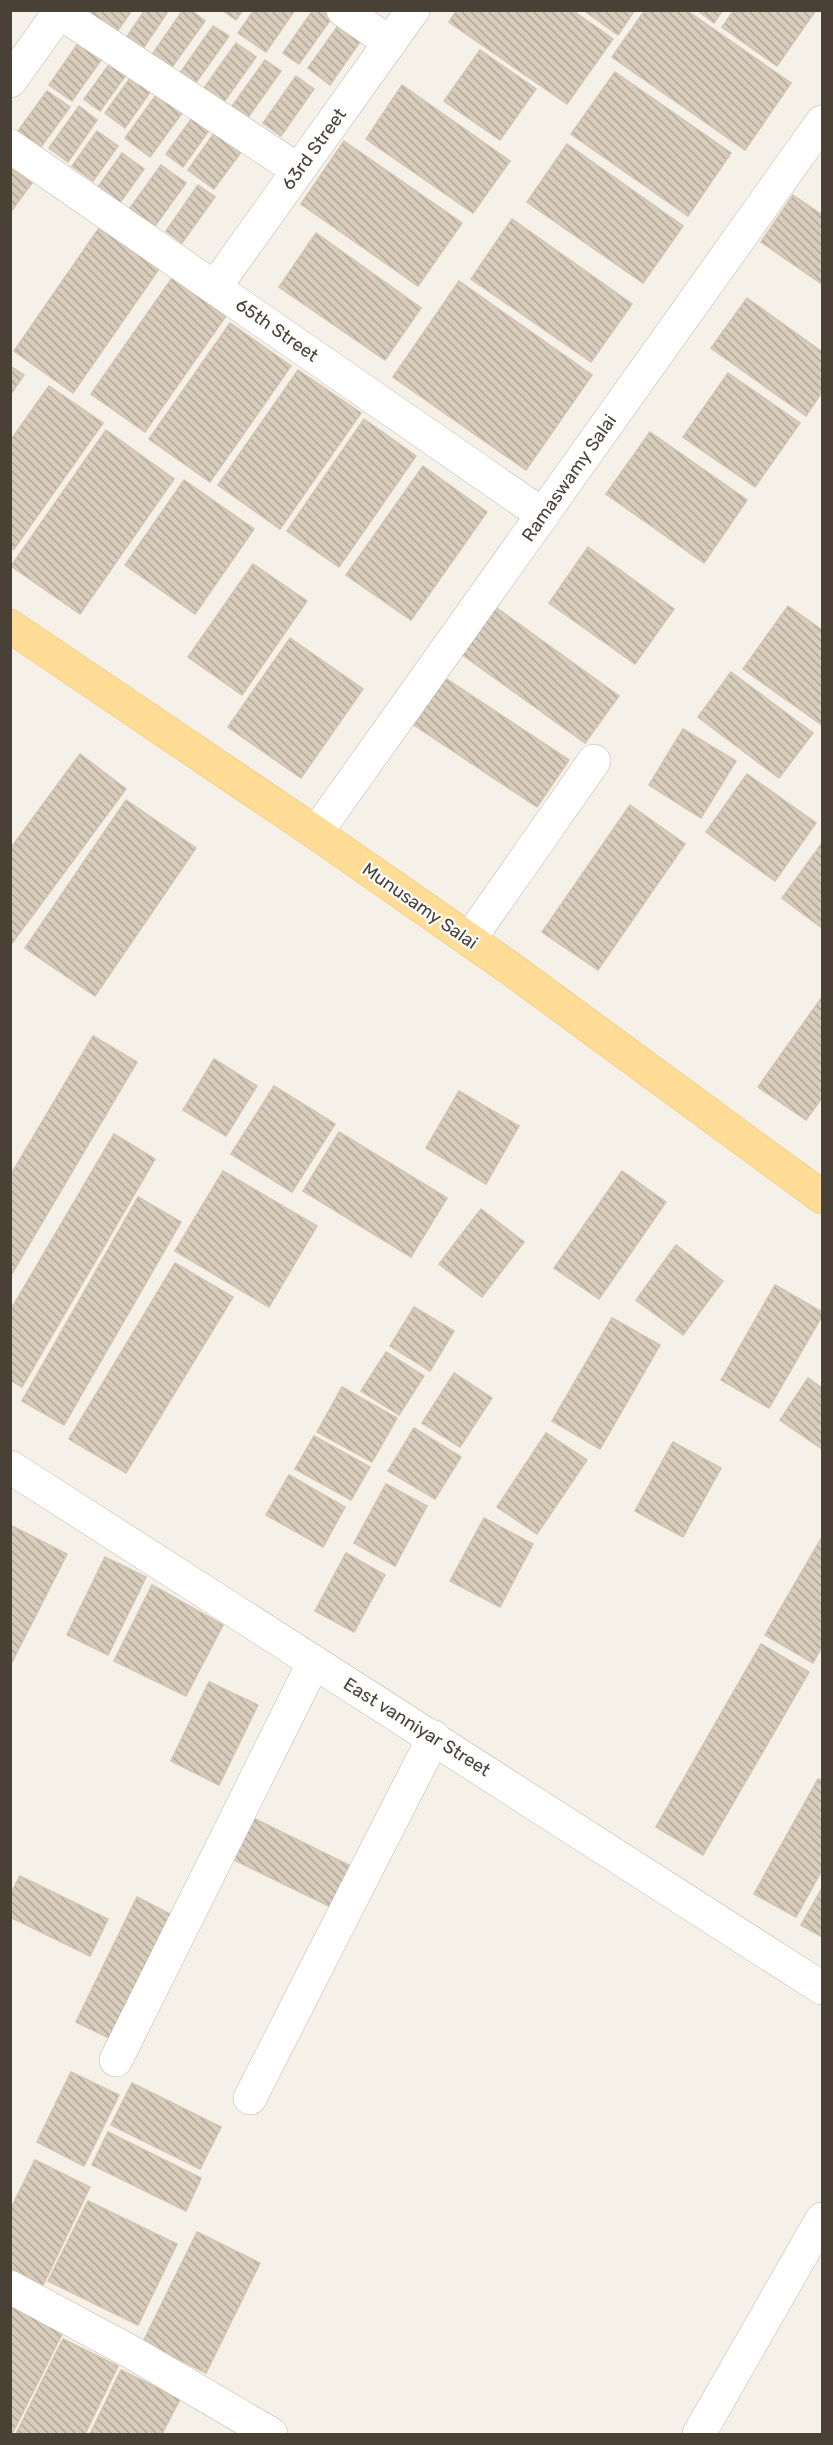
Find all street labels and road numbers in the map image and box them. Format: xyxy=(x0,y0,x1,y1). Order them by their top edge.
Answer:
street label: 63rd Street xyxy=(277,104,351,194)
street label: 65th Street xyxy=(231,293,323,367)
street label: Ramaswamy Salai xyxy=(517,410,621,546)
street label: Munusamy Salai xyxy=(358,858,482,954)
street label: East vanniyar Street xyxy=(339,1673,495,1781)

